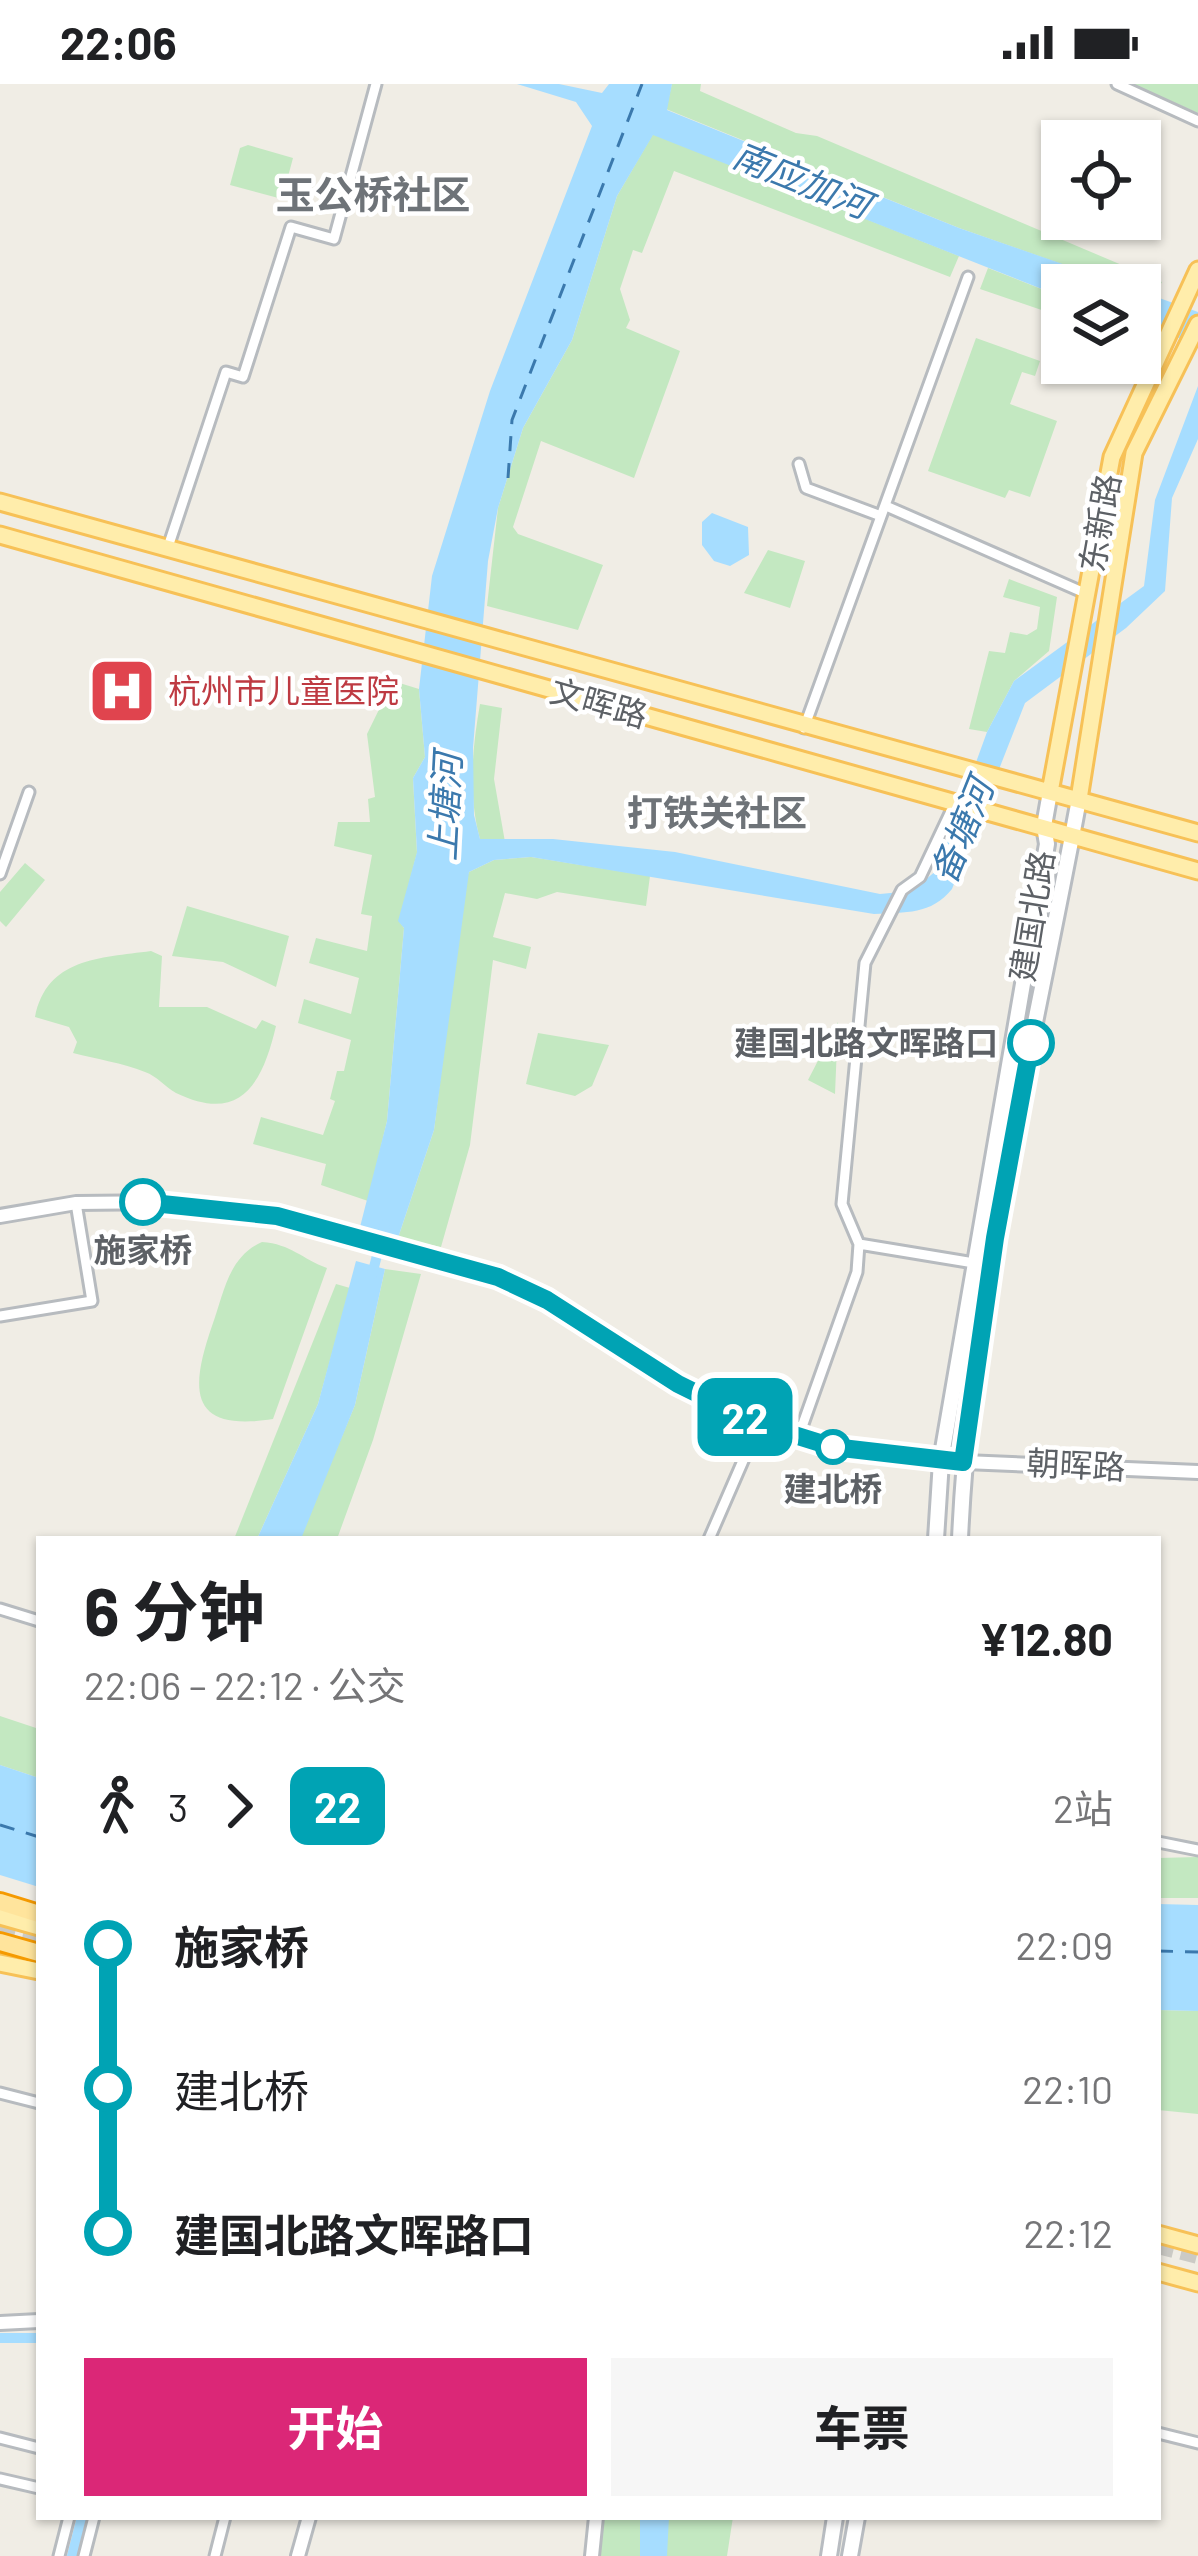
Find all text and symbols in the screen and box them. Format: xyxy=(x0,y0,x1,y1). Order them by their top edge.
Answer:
text: 22:06 xyxy=(60,15,177,69)
map controls xyxy=(1041,120,1161,384)
button: locate xyxy=(1041,120,1161,240)
water label: 南应加河 xyxy=(728,132,883,228)
district label: 玉公桥社区 xyxy=(275,170,471,217)
button: layers xyxy=(1041,264,1161,384)
street label: 东新路 xyxy=(1071,471,1127,575)
hospital icon: 杭州市儿童医院 xyxy=(87,656,157,726)
street label: 文晖路 xyxy=(546,669,652,735)
place label: 杭州市儿童医院 xyxy=(168,670,399,710)
water label: 上塘河 xyxy=(419,746,468,862)
water label: 备塘河 xyxy=(920,767,1003,889)
district label: 打铁关社区 xyxy=(627,790,807,833)
street label: 建国北路 xyxy=(1001,848,1061,984)
marker: 建国北路文晖路口 xyxy=(1009,1021,1053,1065)
place label: 建国北路文晖路口 xyxy=(734,1022,998,1062)
marker: 施家桥 xyxy=(121,1180,165,1224)
place label: 施家桥 xyxy=(94,1229,193,1269)
line badge: 22 xyxy=(691,1378,799,1456)
text: 22 xyxy=(721,1392,769,1442)
marker: 建北桥 xyxy=(817,1431,849,1463)
street label: 朝晖路 xyxy=(1026,1441,1127,1487)
place label: 建北桥 xyxy=(784,1468,883,1508)
text: 6 分钟 xyxy=(84,1570,265,1649)
text: ¥12.80 xyxy=(979,1611,1113,1665)
text: 22:06 – 22:12 · 公交 xyxy=(84,1661,406,1708)
icon: walk xyxy=(84,1773,150,1839)
icon: forward xyxy=(206,1773,272,1839)
text: 22 xyxy=(314,1781,361,1831)
text: 3 xyxy=(168,1783,188,1830)
text: 2站 xyxy=(1053,1784,1113,1831)
text: 施家桥 xyxy=(174,1919,309,1973)
text: 22:09 xyxy=(1016,1921,1113,1968)
text: 建北桥 xyxy=(174,2063,309,2117)
text: 22:10 xyxy=(1022,2065,1113,2112)
text: 建国北路文晖路口 xyxy=(174,2207,534,2261)
text: 22:12 xyxy=(1023,2209,1113,2256)
button: 开始 xyxy=(84,2358,587,2496)
button: 车票 xyxy=(611,2358,1113,2496)

